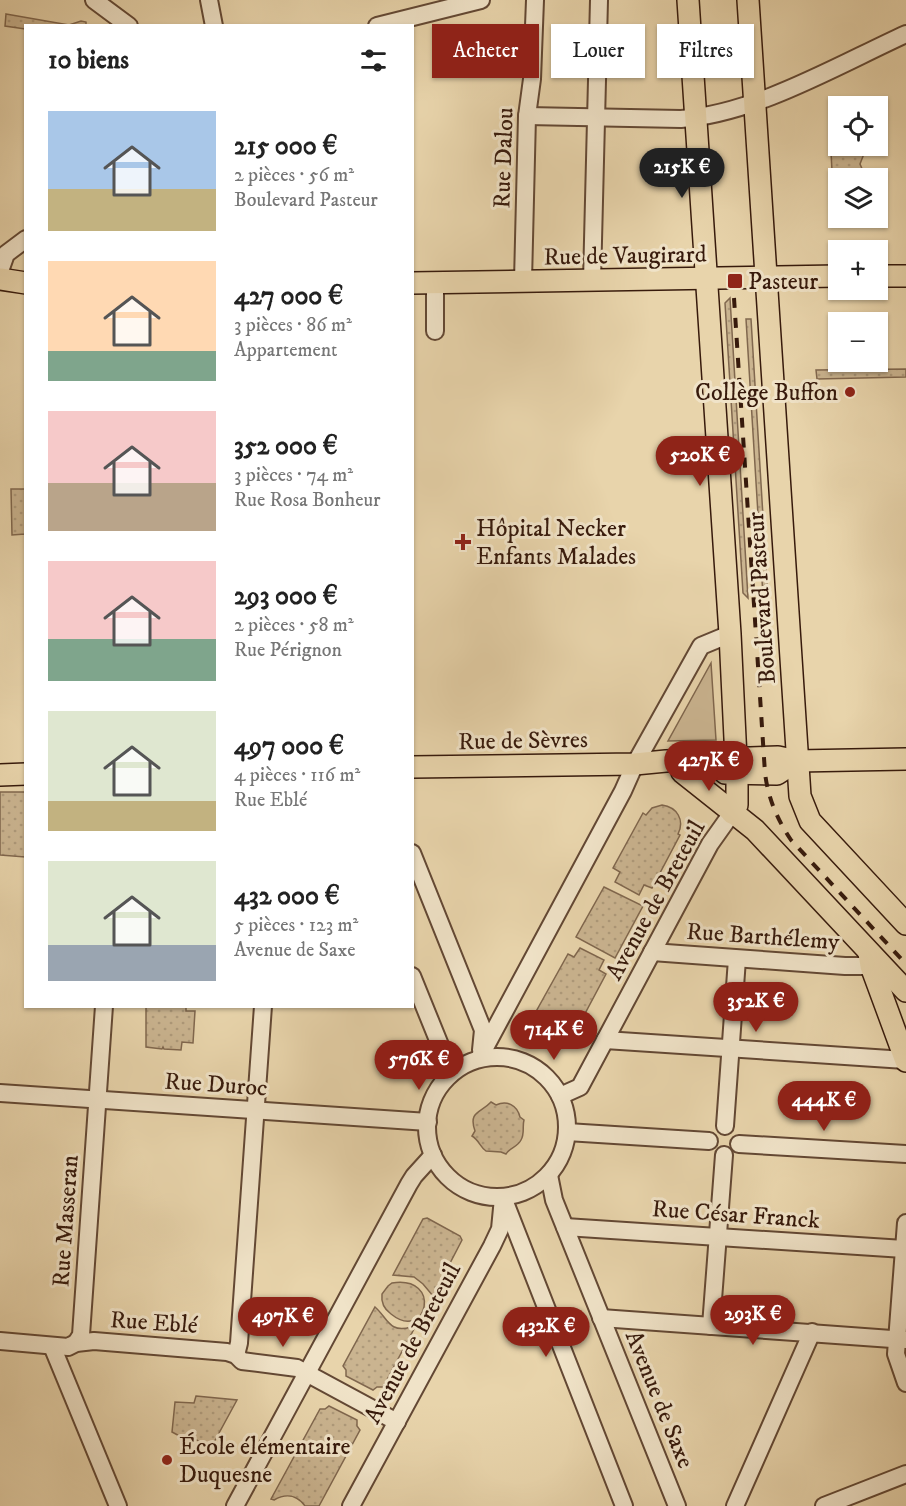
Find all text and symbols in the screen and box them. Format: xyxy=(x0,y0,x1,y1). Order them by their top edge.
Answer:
chip: Acheter xyxy=(432,24,539,78)
chip: Louer xyxy=(551,24,645,78)
chip: Filtres xyxy=(657,24,754,78)
text: 10 biens xyxy=(48,44,129,77)
icon: filters xyxy=(357,44,390,77)
map controls xyxy=(828,96,888,372)
button: locate xyxy=(828,96,888,156)
street label: Rue Dalou xyxy=(487,107,521,209)
text: 215 000 € xyxy=(234,130,337,163)
icon: home xyxy=(96,135,168,207)
pin: 215K € xyxy=(633,148,731,199)
text: 215K € xyxy=(653,155,711,180)
text: 2 pièces · 56 m² xyxy=(234,163,354,188)
button: layers xyxy=(828,168,888,228)
text: Boulevard Pasteur xyxy=(234,188,378,213)
street label: Rue de Vaugirard xyxy=(543,240,707,272)
button: + xyxy=(828,240,888,300)
place label: Pasteur xyxy=(748,267,818,297)
marker: Pasteur xyxy=(726,272,744,290)
text: 427 000 € xyxy=(234,280,343,313)
icon: home xyxy=(96,285,168,357)
button: − xyxy=(828,312,888,372)
text: 3 pièces · 86 m² xyxy=(234,313,352,338)
text: Appartement xyxy=(234,338,337,363)
place label: Collège Buffon xyxy=(695,378,838,408)
marker: Collège Buffon xyxy=(843,385,857,399)
text: 352 000 € xyxy=(234,430,338,463)
icon: home xyxy=(96,435,168,507)
pin: 520K € xyxy=(651,436,749,487)
text: 520K € xyxy=(670,443,730,468)
text: 3 pièces · 74 m² xyxy=(234,463,353,488)
text: Rue Rosa Bonheur xyxy=(234,488,381,513)
street label: Boulevard Pasteur xyxy=(741,511,783,685)
place label: Hôpital Necker Enfants Malades xyxy=(476,514,636,572)
marker: Hôpital Necker Enfants Malades xyxy=(454,533,472,551)
text: 293 000 € xyxy=(234,580,338,613)
icon: home xyxy=(96,585,168,657)
text: 2 pièces · 58 m² xyxy=(234,613,354,638)
text: Rue Pérignon xyxy=(234,638,342,663)
street label: Rue de Sèvres xyxy=(458,725,588,757)
text: 497 000 € xyxy=(234,730,344,763)
icon: home xyxy=(96,735,168,807)
pin: 427K € xyxy=(660,741,758,792)
text: 427K € xyxy=(678,748,740,773)
text: 4 pièces · 116 m² xyxy=(234,763,360,788)
text: Rue Eblé xyxy=(234,788,307,813)
street label: Avenue de Breteuil xyxy=(600,815,713,986)
text: 432 000 € xyxy=(234,880,340,913)
icon: home xyxy=(96,885,168,957)
text: 5 pièces · 123 m² xyxy=(234,913,358,938)
street label: Rue Barthélemy xyxy=(685,917,841,957)
text: Avenue de Saxe xyxy=(234,938,356,963)
pin: 352K € xyxy=(707,982,805,1033)
text: 352K € xyxy=(727,989,785,1014)
pin: 714K € xyxy=(505,1010,603,1061)
text: 714K € xyxy=(524,1017,584,1042)
pin: 576K € xyxy=(370,1040,468,1091)
text: 576K € xyxy=(389,1047,449,1072)
street label: Rue Duroc xyxy=(163,1066,268,1104)
pin: 444K € xyxy=(775,1081,873,1132)
text: 444K € xyxy=(792,1088,856,1113)
street label: Rue Masseran xyxy=(46,1154,86,1288)
street label: Rue César Franck xyxy=(651,1194,821,1236)
street label: Avenue de Breteuil xyxy=(358,1257,468,1429)
pin: 293K € xyxy=(704,1295,802,1346)
pin: 497K € xyxy=(234,1297,332,1348)
text: 293K € xyxy=(724,1302,782,1327)
text: 497K € xyxy=(252,1304,314,1329)
street label: Rue Eblé xyxy=(109,1305,199,1341)
pin: 432K € xyxy=(497,1307,595,1358)
text: 432K € xyxy=(517,1314,575,1339)
street label: Avenue de Saxe xyxy=(618,1326,700,1473)
place label: École élémentaire Duquesne xyxy=(179,1432,350,1490)
marker: École élémentaire Duquesne xyxy=(160,1453,174,1467)

